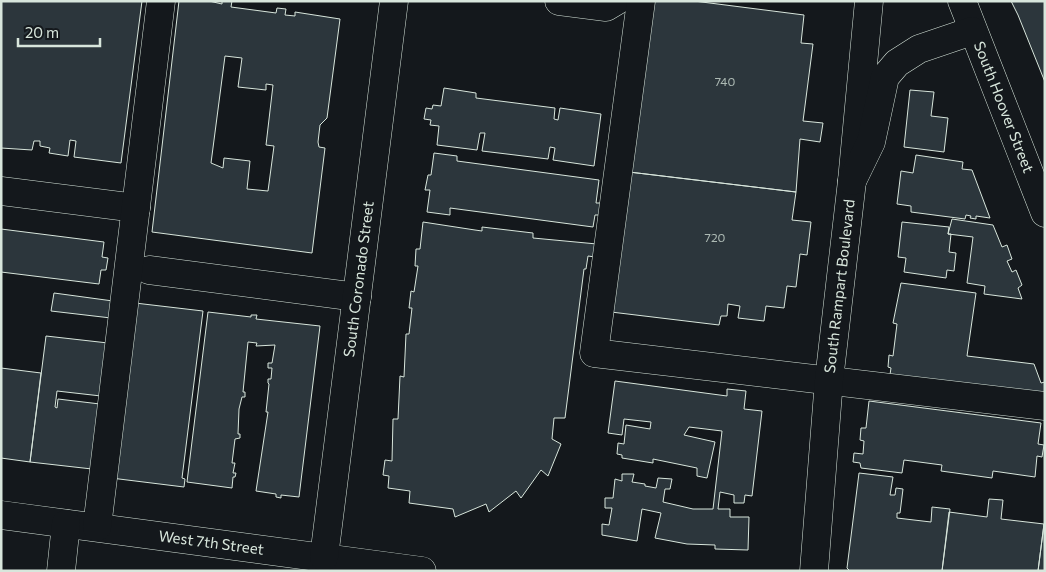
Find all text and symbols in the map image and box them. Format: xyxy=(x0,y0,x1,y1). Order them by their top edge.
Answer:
scale bar xyxy=(18,15,100,47)
text: 20 m xyxy=(25,23,59,41)
street label: South Hoover Street xyxy=(971,39,1038,175)
house number: 740 xyxy=(715,74,735,88)
street label: South Rampart Boulevard xyxy=(820,198,858,374)
street label: South Coronado Street xyxy=(339,200,377,358)
house number: 720 xyxy=(705,230,726,244)
street label: West 7th Street xyxy=(158,526,265,558)

